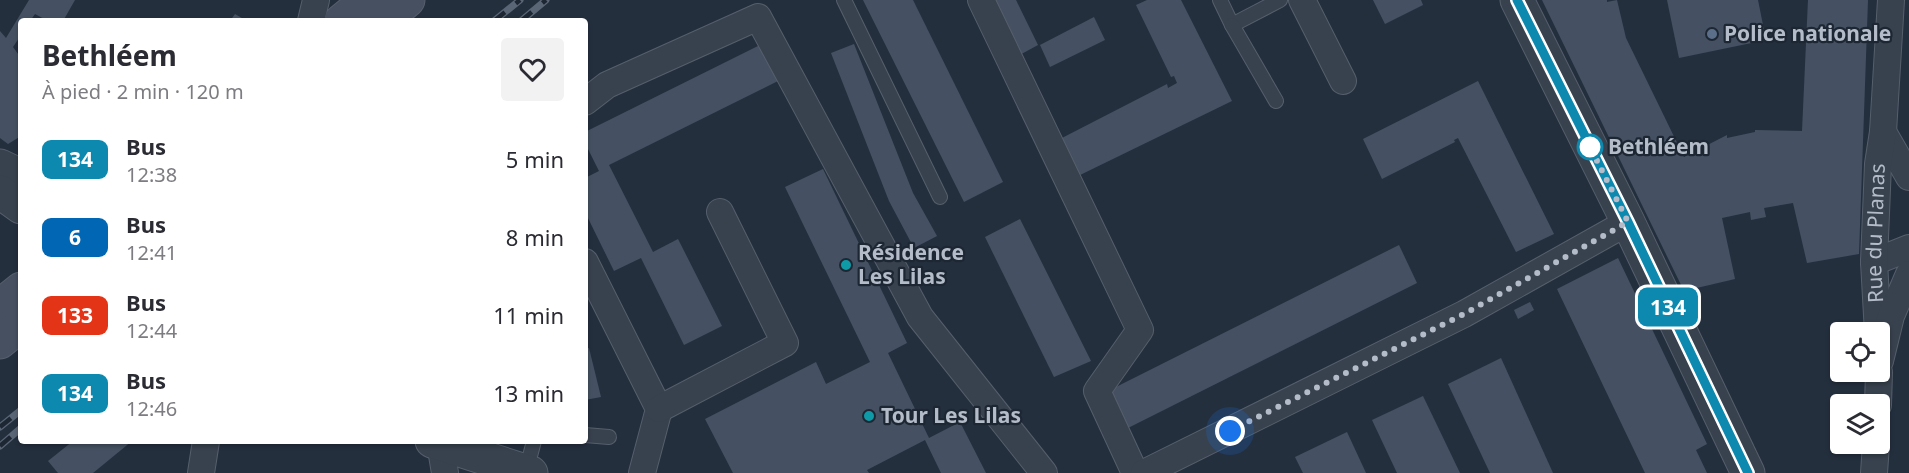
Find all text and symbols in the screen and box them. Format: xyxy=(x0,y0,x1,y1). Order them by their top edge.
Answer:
place label: Police nationale xyxy=(1724,19,1891,47)
marker: Police nationale xyxy=(1705,27,1719,41)
text: Bethléem xyxy=(42,36,177,74)
button: heart xyxy=(501,38,564,101)
text: À pied · 2 min · 120 m xyxy=(42,78,244,105)
text: Bus xyxy=(126,131,166,161)
place label: Bethléem xyxy=(1608,132,1709,160)
marker: Bethléem xyxy=(1577,134,1603,160)
text: 5 min xyxy=(506,144,564,174)
text: 134 xyxy=(57,145,93,173)
text: 12:38 xyxy=(126,161,177,188)
street label: Rue du Planas xyxy=(1859,163,1891,304)
text: Bus xyxy=(126,209,166,239)
text: 8 min xyxy=(506,222,564,252)
text: 6 xyxy=(69,223,81,251)
place label: Résidence Les Lilas xyxy=(858,238,964,290)
text: 12:41 xyxy=(126,239,177,266)
marker: Résidence Les Lilas xyxy=(839,258,853,272)
text: Bus xyxy=(126,287,166,317)
line badge: 134 xyxy=(1634,288,1702,326)
text: 134 xyxy=(1650,293,1686,321)
text: 11 min xyxy=(493,300,564,330)
text: 133 xyxy=(57,301,93,329)
text: 12:44 xyxy=(126,317,177,344)
map controls xyxy=(1830,322,1890,454)
button: locate xyxy=(1830,322,1890,382)
text: Bus xyxy=(126,365,166,395)
text: 13 min xyxy=(493,378,564,408)
text: 134 xyxy=(57,379,93,407)
button: layers xyxy=(1830,394,1890,454)
text: 12:46 xyxy=(126,395,177,422)
place label: Tour Les Lilas xyxy=(881,401,1021,429)
marker: Tour Les Lilas xyxy=(862,409,876,423)
your location xyxy=(1215,416,1245,446)

